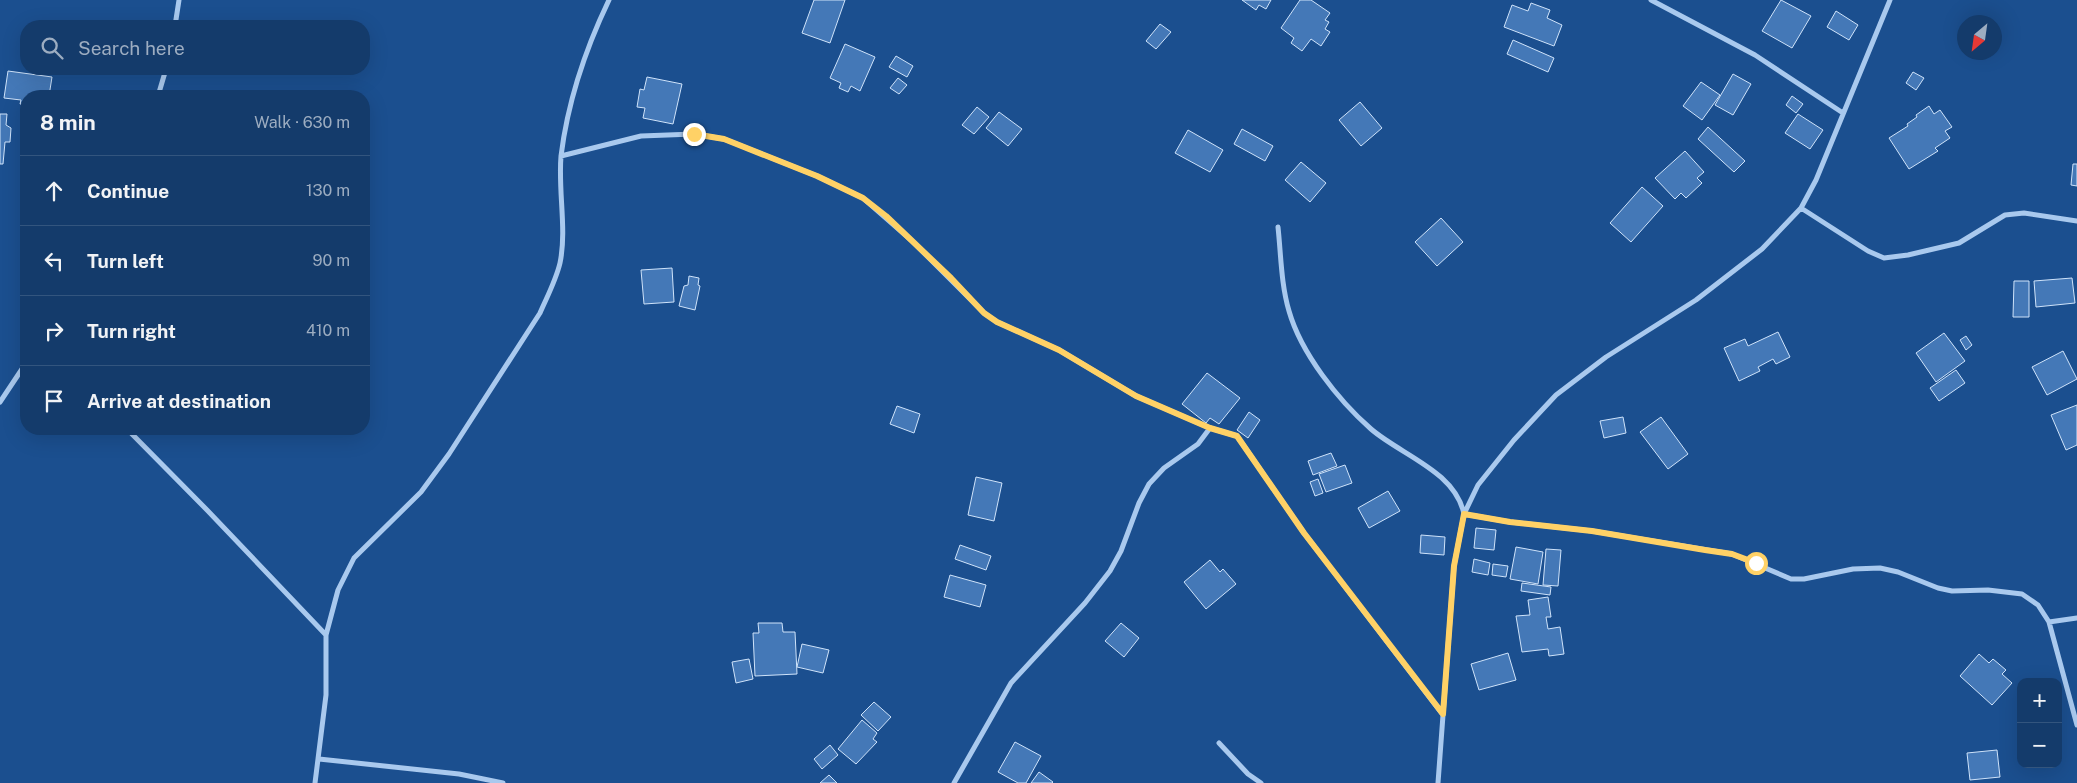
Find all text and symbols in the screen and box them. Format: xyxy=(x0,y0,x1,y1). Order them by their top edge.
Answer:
north arrow xyxy=(1957,15,2002,60)
search box xyxy=(20,20,370,75)
icon: search xyxy=(38,34,66,62)
text: Search here xyxy=(78,37,185,59)
text: 8 min xyxy=(40,110,96,135)
text: Walk · 630 m xyxy=(254,113,350,132)
route end xyxy=(683,123,706,146)
icon: ahead xyxy=(40,177,68,205)
text: Continue xyxy=(87,180,169,202)
text: 130 m xyxy=(306,181,350,200)
icon: left xyxy=(40,247,68,275)
text: Turn left xyxy=(87,250,164,272)
text: 90 m xyxy=(313,251,350,270)
icon: right xyxy=(40,317,68,345)
text: Turn right xyxy=(87,320,176,342)
text: 410 m xyxy=(306,321,350,340)
icon: arrive xyxy=(40,387,68,415)
text: Arrive at destination xyxy=(87,390,271,412)
route start xyxy=(1745,552,1768,575)
map controls xyxy=(2017,678,2062,768)
button: + xyxy=(2017,678,2062,723)
button: − xyxy=(2017,723,2062,768)

